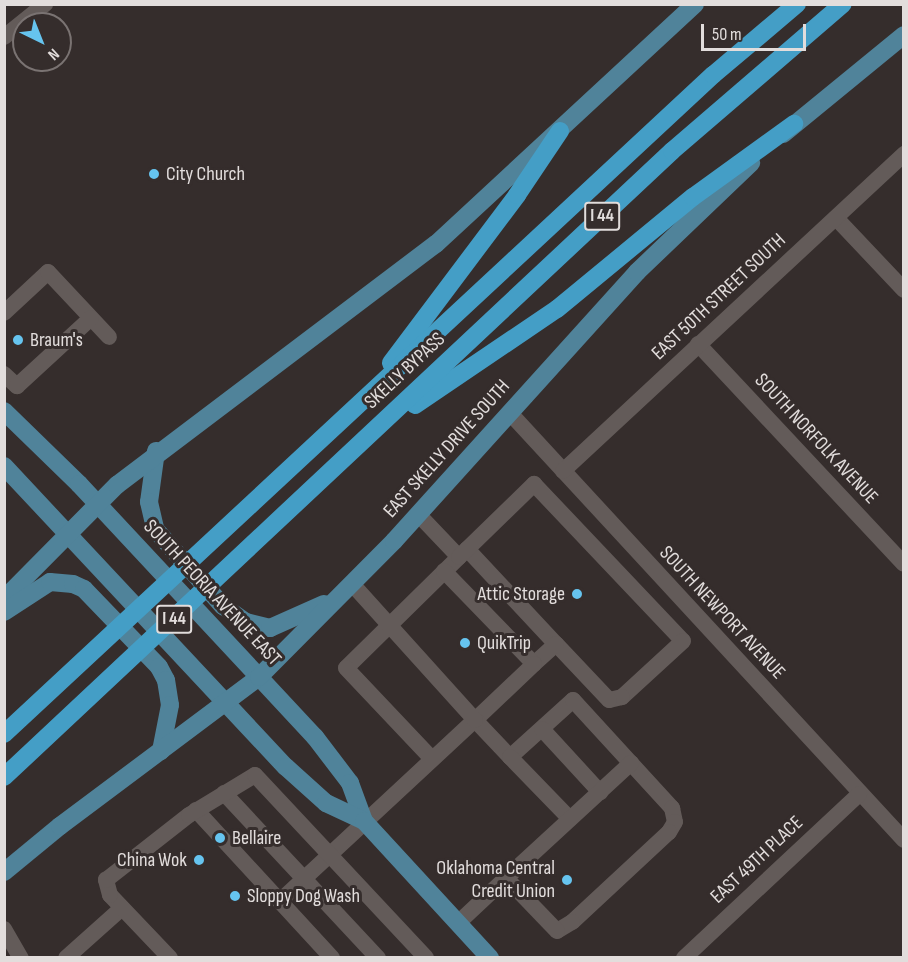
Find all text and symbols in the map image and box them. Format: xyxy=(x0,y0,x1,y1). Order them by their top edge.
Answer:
north arrow xyxy=(12,12,72,72)
scale bar xyxy=(704,12,809,50)
text: 50 m xyxy=(712,24,742,45)
text: N xyxy=(44,44,63,64)
place label: City Church xyxy=(166,162,245,186)
marker: City Church xyxy=(147,167,161,181)
road number: I 44 xyxy=(584,201,620,231)
street label: EAST 50TH STREET SOUTH xyxy=(647,229,791,365)
place label: Braum's xyxy=(30,328,83,352)
street label: SKELLY BYPASS xyxy=(360,328,450,414)
marker: Braum's xyxy=(11,333,25,347)
street label: SOUTH NORFOLK AVENUE xyxy=(749,369,883,509)
street label: EAST SKELLY DRIVE SOUTH xyxy=(379,375,515,523)
street label: SOUTH PEORIA AVENUE EAST xyxy=(138,515,286,671)
street label: SOUTH NEWPORT AVENUE xyxy=(654,541,790,685)
place label: Attic Storage xyxy=(477,582,565,606)
marker: Attic Storage xyxy=(570,587,584,601)
road number: I 44 xyxy=(156,604,192,634)
place label: QuikTrip xyxy=(477,631,531,655)
marker: QuikTrip xyxy=(458,636,472,650)
street label: EAST 49TH PLACE xyxy=(706,811,808,909)
place label: Bellaire xyxy=(232,826,281,850)
marker: Bellaire xyxy=(213,831,227,845)
place label: China Wok xyxy=(117,848,187,872)
marker: China Wok xyxy=(192,853,206,867)
place label: Oklahoma Central Credit Union xyxy=(436,856,555,903)
marker: Oklahoma Central Credit Union xyxy=(560,873,574,887)
place label: Sloppy Dog Wash xyxy=(247,884,360,908)
marker: Sloppy Dog Wash xyxy=(228,889,242,903)

